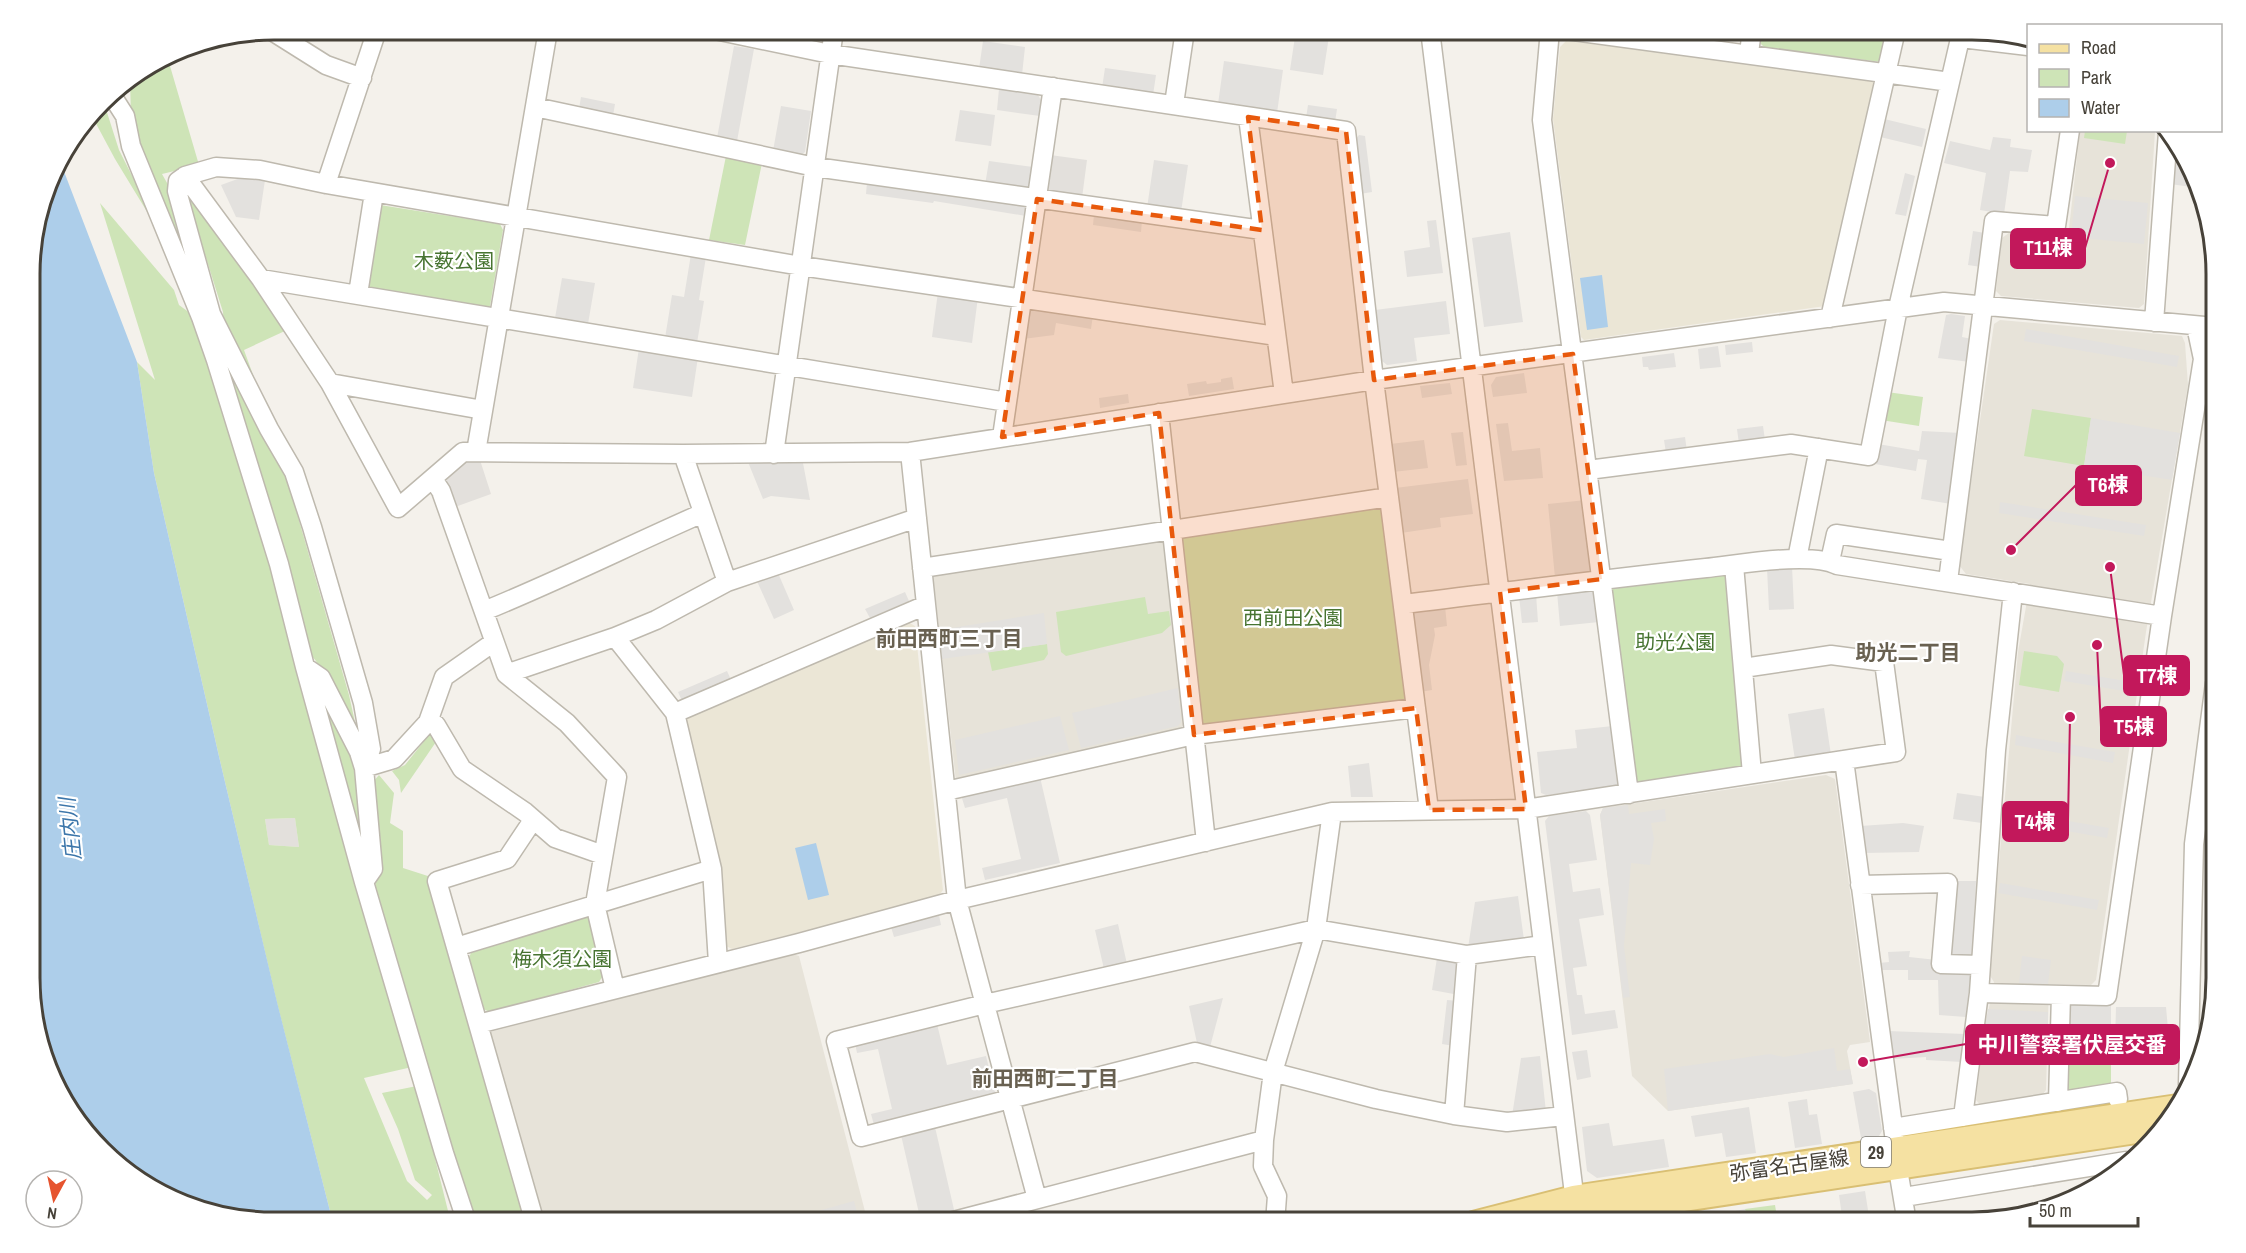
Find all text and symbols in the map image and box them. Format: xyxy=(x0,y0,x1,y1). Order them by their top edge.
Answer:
legend xyxy=(2027,24,2222,132)
text: Road xyxy=(2081,35,2116,60)
text: Park xyxy=(2081,65,2112,90)
text: Water xyxy=(2081,95,2120,120)
callout: T11棟 xyxy=(2011,229,2085,268)
text: T11棟 xyxy=(2023,233,2073,262)
park label: 木薮公園 xyxy=(414,247,494,274)
callout: T6棟 xyxy=(2076,466,2141,505)
text: T6棟 xyxy=(2087,470,2129,499)
park label: 西前田公園 xyxy=(1243,604,1343,631)
district label: 前田西町三丁目 xyxy=(876,624,1023,653)
park label: 助光公園 xyxy=(1635,628,1715,655)
district label: 助光二丁目 xyxy=(1856,638,1961,667)
callout: T7棟 xyxy=(2124,656,2189,695)
text: T7棟 xyxy=(2136,661,2178,690)
callout: T5棟 xyxy=(2101,707,2166,746)
text: T5棟 xyxy=(2113,712,2155,741)
water label: 庄内川 xyxy=(52,794,88,862)
callout: T4棟 xyxy=(2003,802,2068,841)
text: T4棟 xyxy=(2014,807,2056,836)
park label: 梅木須公園 xyxy=(512,945,612,972)
callout: 中川警察署伏屋交番 xyxy=(1966,1025,2179,1064)
text: 中川警察署伏屋交番 xyxy=(1978,1030,2167,1059)
district label: 前田西町二丁目 xyxy=(972,1064,1119,1093)
road number: 29 xyxy=(1861,1137,1891,1167)
street label: 弥富名古屋線 xyxy=(1728,1143,1850,1187)
north arrow xyxy=(24,1169,84,1229)
scale bar xyxy=(2030,1190,2138,1228)
text: 50 m xyxy=(2039,1198,2072,1223)
text: N xyxy=(46,1202,58,1225)

